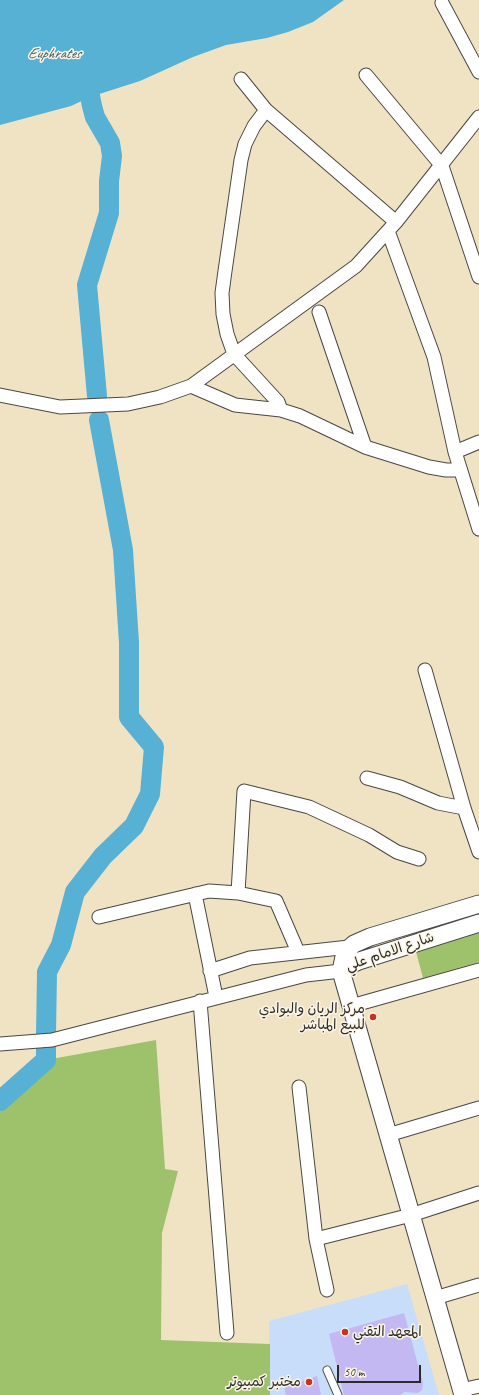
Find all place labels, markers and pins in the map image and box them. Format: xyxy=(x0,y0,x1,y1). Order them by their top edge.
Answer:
place label: مركز الريان والبوادي للبيع المباشر xyxy=(259,1001,365,1034)
marker: مركز الريان والبوادي للبيع المباشر xyxy=(368,1012,378,1022)
place label: المعهد التقني xyxy=(353,1324,422,1340)
marker: المعهد التقني xyxy=(340,1327,350,1337)
place label: مختبر كمبيوتر xyxy=(227,1374,301,1390)
marker: مختبر كمبيوتر xyxy=(304,1377,314,1387)

